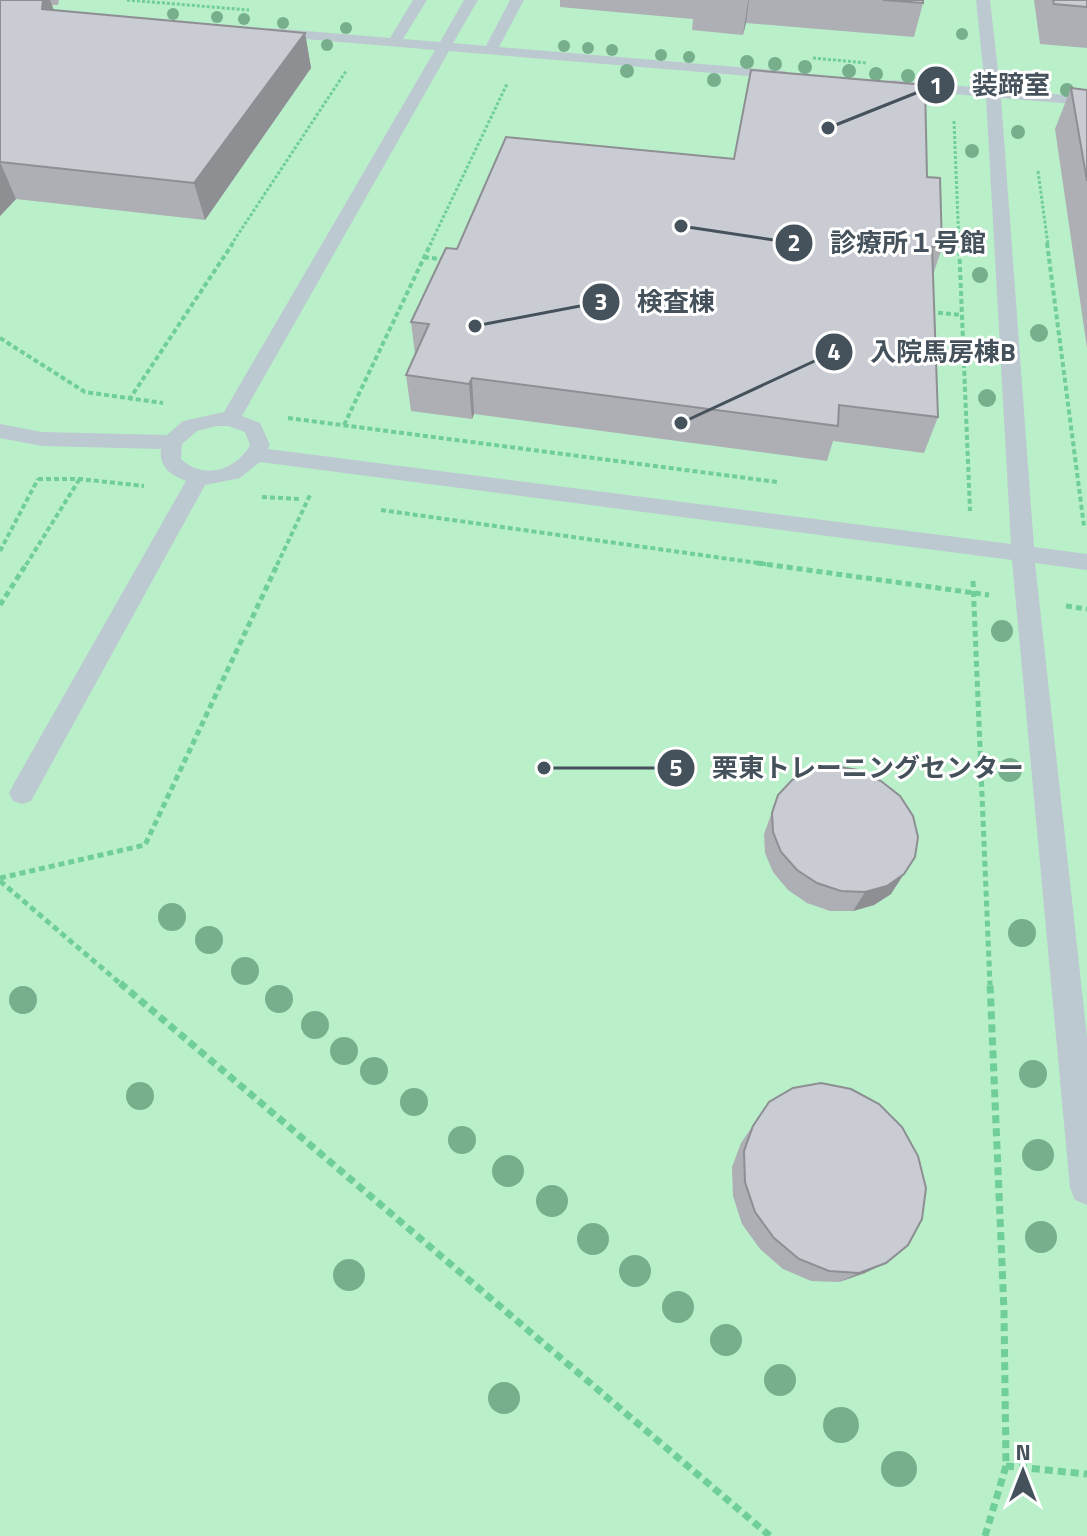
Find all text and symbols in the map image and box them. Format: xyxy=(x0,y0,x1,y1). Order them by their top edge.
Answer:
callout: 装蹄室 xyxy=(916,60,1066,110)
text: 装蹄室 xyxy=(972,65,1050,104)
text: 1 xyxy=(929,67,943,103)
callout: 診療所１号館 xyxy=(774,218,1002,268)
text: 診療所１号館 xyxy=(830,223,986,262)
text: 2 xyxy=(787,224,801,260)
callout: 検査棟 xyxy=(581,277,731,327)
text: 検査棟 xyxy=(637,282,715,321)
text: 3 xyxy=(594,283,608,319)
callout: 入院馬房棟B xyxy=(814,327,1032,377)
text: 入院馬房棟B xyxy=(870,332,1016,371)
text: 4 xyxy=(827,333,841,369)
callout: 栗東トレーニングセンター xyxy=(656,743,1040,793)
text: 栗東トレーニングセンター xyxy=(712,748,1024,787)
text: 5 xyxy=(669,749,683,785)
north arrow xyxy=(983,1432,1063,1512)
text: N xyxy=(1015,1435,1031,1469)

